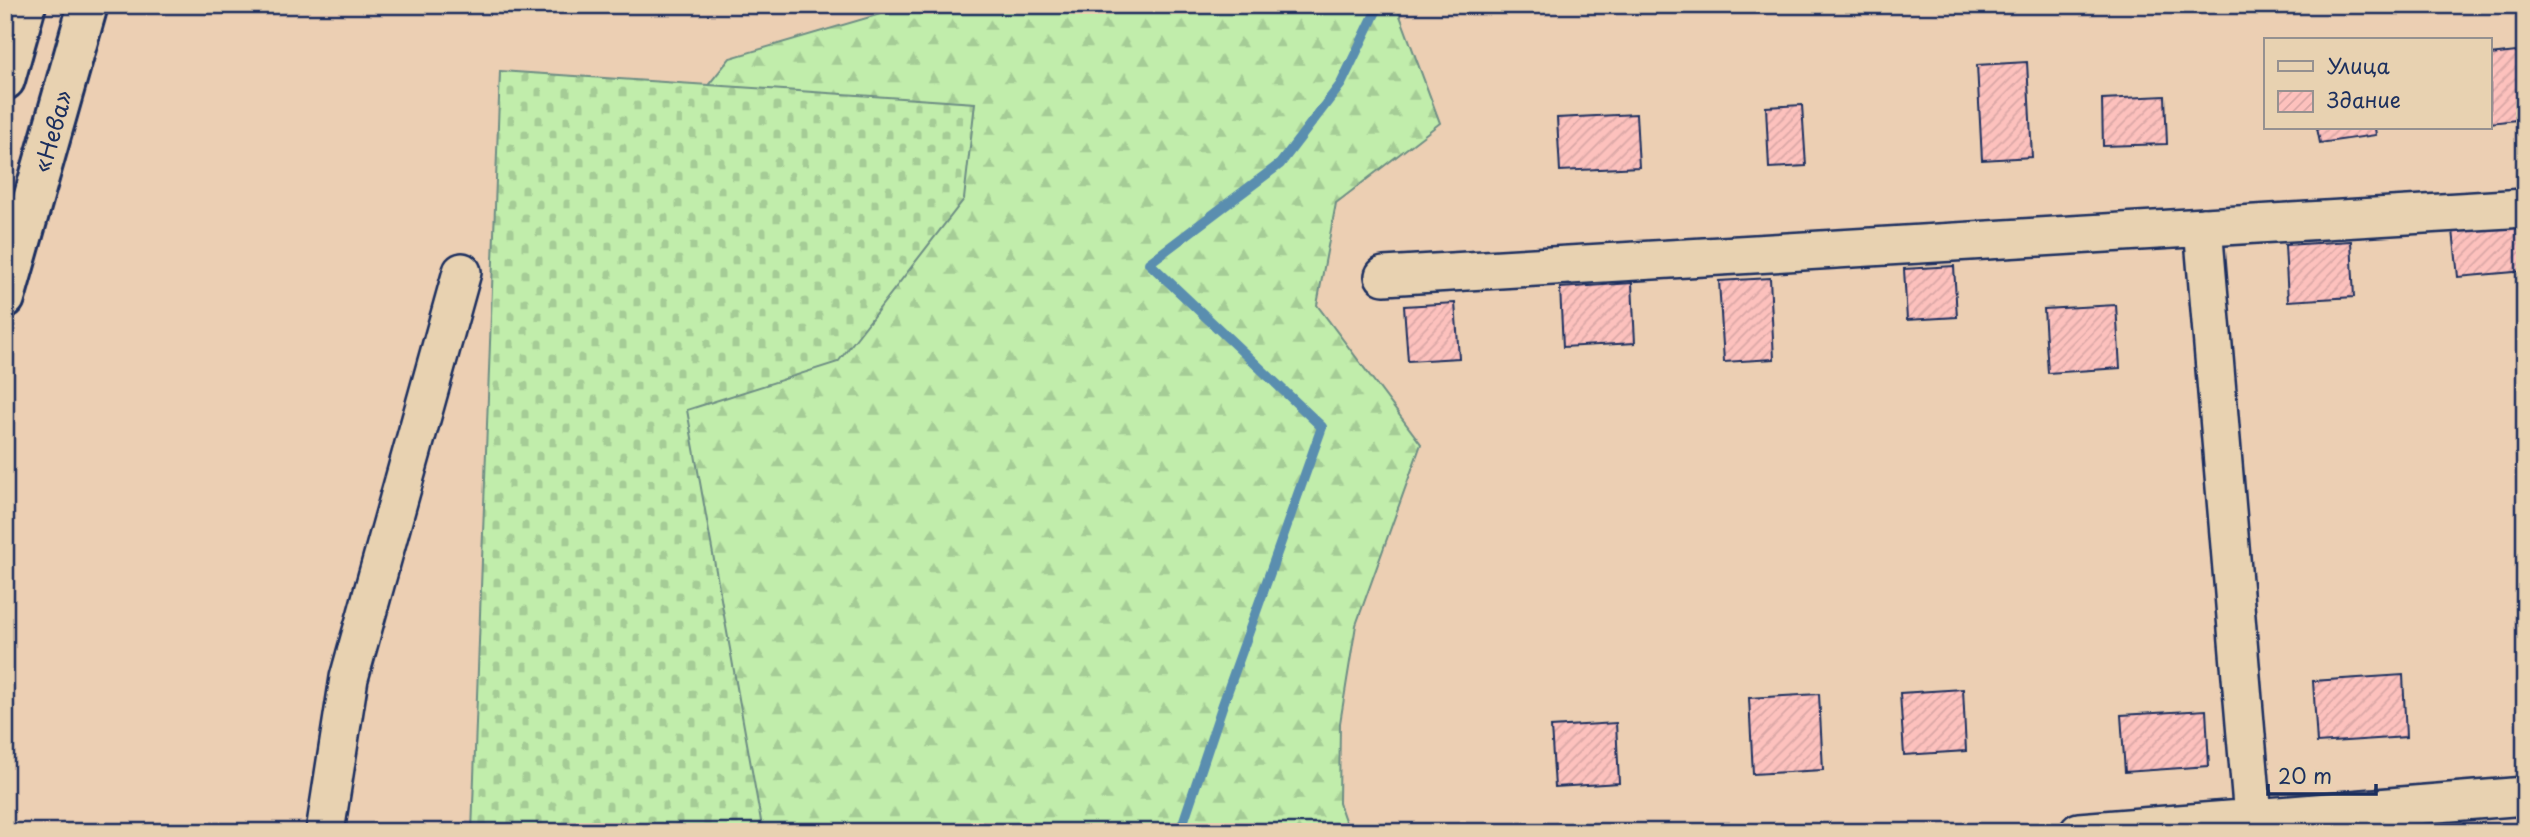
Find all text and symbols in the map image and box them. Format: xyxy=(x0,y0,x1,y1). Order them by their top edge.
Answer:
legend xyxy=(2264,38,2492,130)
text: Улица xyxy=(2327,49,2390,81)
text: Здание xyxy=(2327,83,2401,115)
street label: «Нева» xyxy=(24,86,80,176)
scale bar xyxy=(2268,753,2376,797)
text: 20 m xyxy=(2278,759,2332,791)

